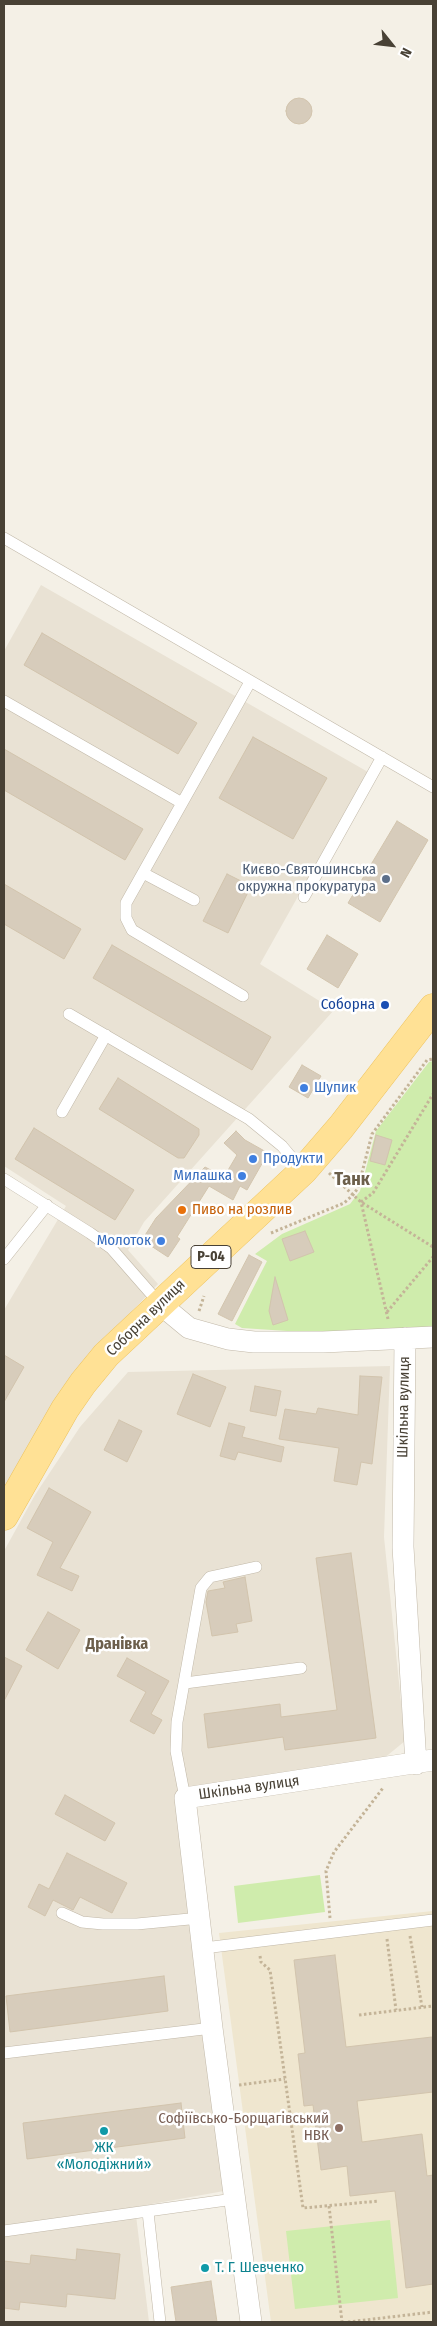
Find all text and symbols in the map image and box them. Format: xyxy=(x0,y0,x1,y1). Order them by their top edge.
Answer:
north arrow xyxy=(367,20,417,70)
text: N xyxy=(396,45,415,60)
place label: Києво-Святошинська окружна прокуратура xyxy=(238,861,376,896)
marker: Києво-Святошинська окружна прокуратура xyxy=(380,873,392,885)
place label: Соборна xyxy=(321,996,375,1014)
marker: Соборна xyxy=(379,999,391,1011)
place label: Шупик xyxy=(314,1079,356,1097)
marker: Шупик xyxy=(298,1082,310,1094)
place label: Продукти xyxy=(263,1150,323,1168)
marker: Продукти xyxy=(247,1153,259,1165)
place label: Милашка xyxy=(173,1167,232,1185)
district label: Танк xyxy=(334,1169,370,1191)
marker: Милашка xyxy=(236,1170,248,1182)
place label: Пиво на розлив xyxy=(192,1201,292,1219)
marker: Пиво на розлив xyxy=(176,1204,188,1216)
place label: Молоток xyxy=(97,1232,151,1250)
marker: Молоток xyxy=(155,1235,167,1247)
road number: Р-04 xyxy=(191,1246,231,1268)
street label: Соборна вулиця xyxy=(103,1276,189,1360)
street label: Шкільна вулиця xyxy=(394,1356,414,1458)
district label: Дранівка xyxy=(86,1635,148,1655)
street label: Шкільна вулиця xyxy=(197,1772,301,1804)
place label: Софіївсько-Борщагівський НВК xyxy=(158,2110,329,2145)
marker: Софіївсько-Борщагівський НВК xyxy=(333,2122,345,2134)
marker: ЖК «Молодіжний» xyxy=(98,2125,110,2137)
place label: ЖК «Молодіжний» xyxy=(57,2139,151,2174)
place label: Т. Г. Шевченко xyxy=(215,2259,304,2277)
marker: Т. Г. Шевченко xyxy=(199,2262,211,2274)

